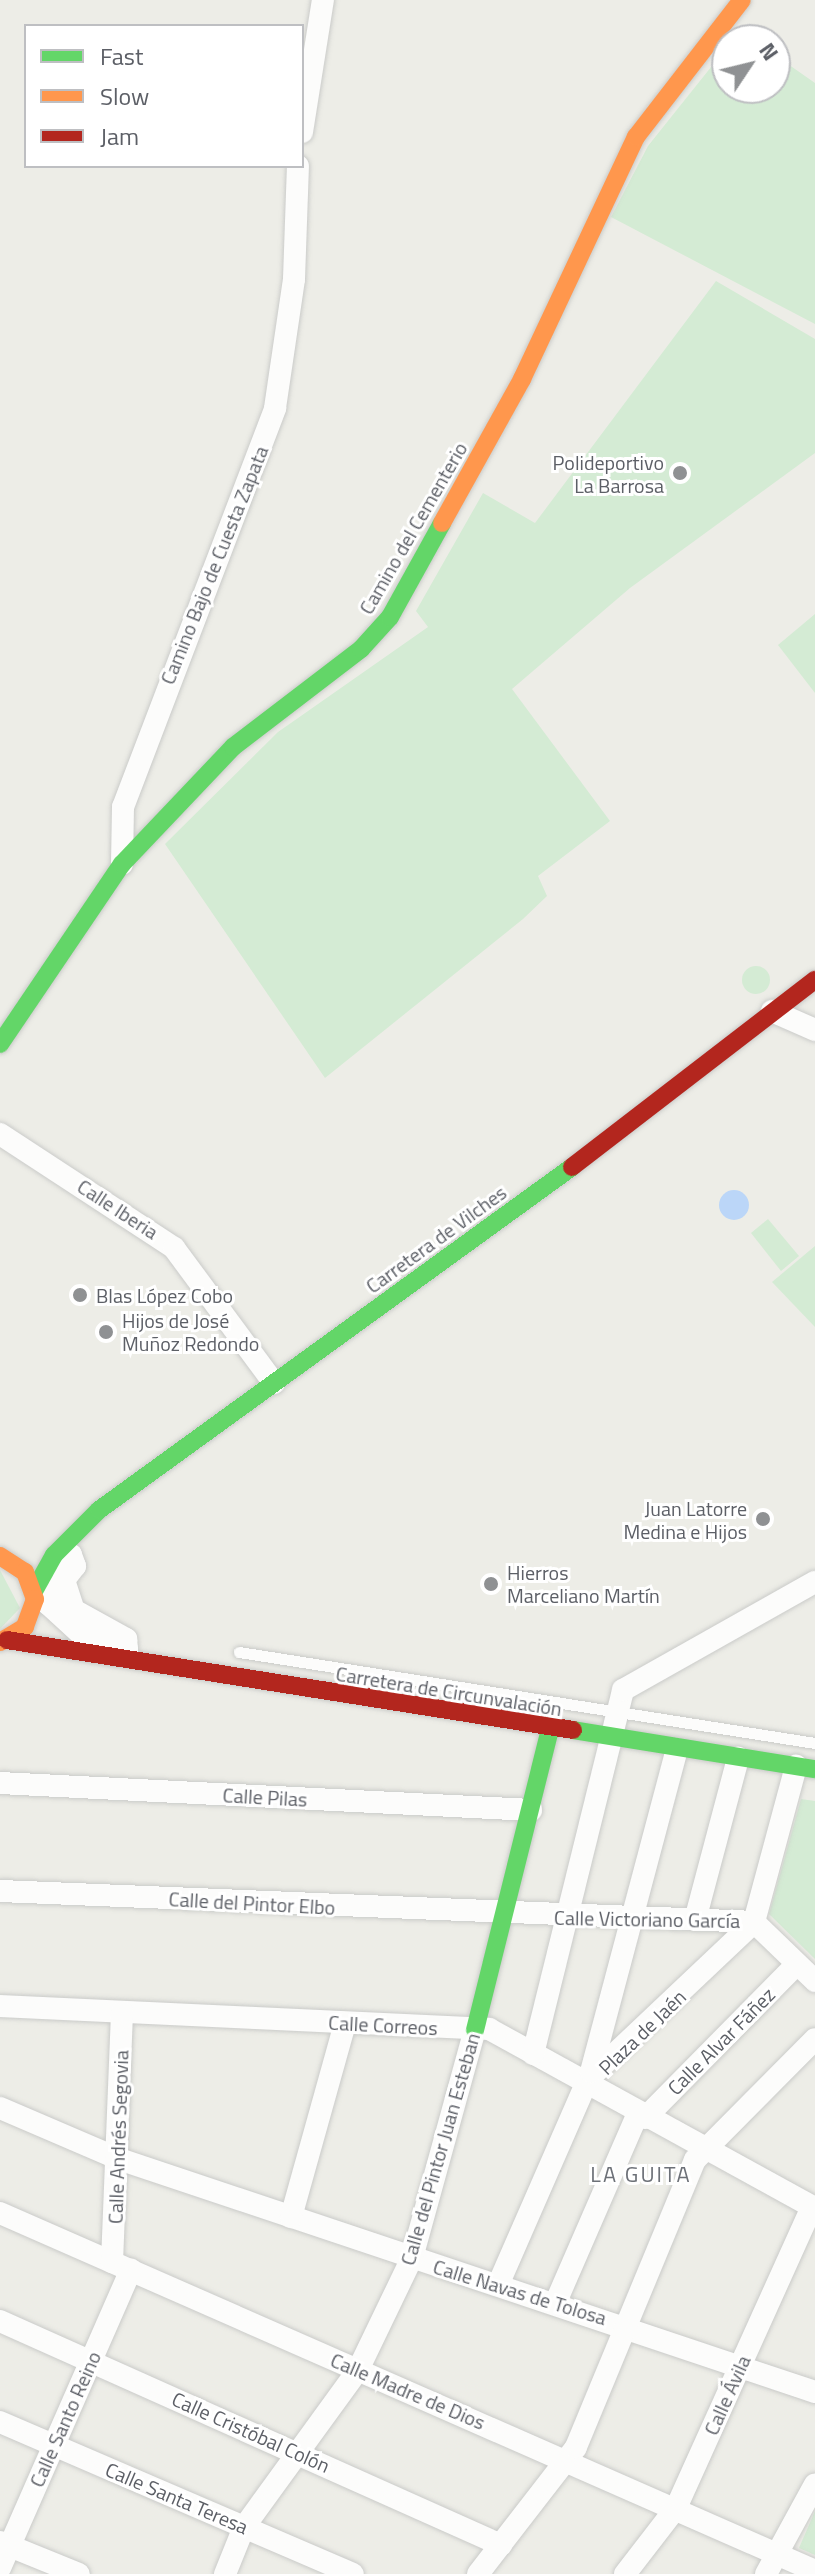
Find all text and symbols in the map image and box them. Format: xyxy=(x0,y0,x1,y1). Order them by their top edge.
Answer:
legend xyxy=(24,24,304,168)
north arrow xyxy=(711,24,791,104)
text: N xyxy=(751,35,787,67)
text: Fast xyxy=(100,38,143,74)
text: Slow xyxy=(100,78,149,114)
text: Jam xyxy=(100,118,139,154)
street label: Camino del Cementerio xyxy=(354,438,472,618)
street label: Camino Bajo de Cuesta Zapata xyxy=(155,442,273,688)
place label: Polideportivo La Barrosa xyxy=(553,450,664,497)
marker: Polideportivo La Barrosa xyxy=(671,464,689,482)
street label: Calle Iberia xyxy=(73,1174,163,1244)
street label: Carretera de Vilches xyxy=(361,1180,511,1298)
place label: Blas López Cobo xyxy=(96,1283,233,1307)
marker: Blas López Cobo xyxy=(71,1286,89,1304)
place label: Hijos de José Muñoz Redondo xyxy=(122,1308,259,1355)
marker: Hijos de José Muñoz Redondo xyxy=(97,1323,115,1341)
place label: Juan Latorre Medina e Hijos xyxy=(623,1496,747,1543)
marker: Juan Latorre Medina e Hijos xyxy=(754,1510,772,1528)
place label: Hierros Marceliano Martín xyxy=(507,1560,660,1607)
marker: Hierros Marceliano Martín xyxy=(482,1575,500,1593)
street label: Carretera de Circunvalación xyxy=(334,1661,564,1721)
street label: Calle Pilas xyxy=(222,1783,308,1811)
street label: Calle del Pintor Elbo xyxy=(168,1887,336,1919)
street label: Calle Victoriano García xyxy=(554,1905,740,1933)
street label: Calle Alvar Fáñez xyxy=(662,1982,780,2100)
street label: Plaza de Jaén xyxy=(593,1985,691,2079)
street label: Calle Correos xyxy=(328,2010,438,2040)
street label: Calle del Pintor Juan Esteban xyxy=(395,2030,485,2268)
street label: Calle Andrés Segovia xyxy=(103,2050,133,2224)
district label: LA GUITA xyxy=(590,2162,692,2188)
street label: Calle Navas de Tolosa xyxy=(430,2254,610,2330)
street label: Calle Santo Reino xyxy=(24,2347,106,2491)
street label: Calle Madre de Dios xyxy=(327,2348,489,2434)
street label: Calle Ávila xyxy=(699,2351,755,2439)
street label: Calle Cristóbal Colón xyxy=(168,2386,334,2478)
street label: Calle Santa Teresa xyxy=(102,2457,252,2539)

